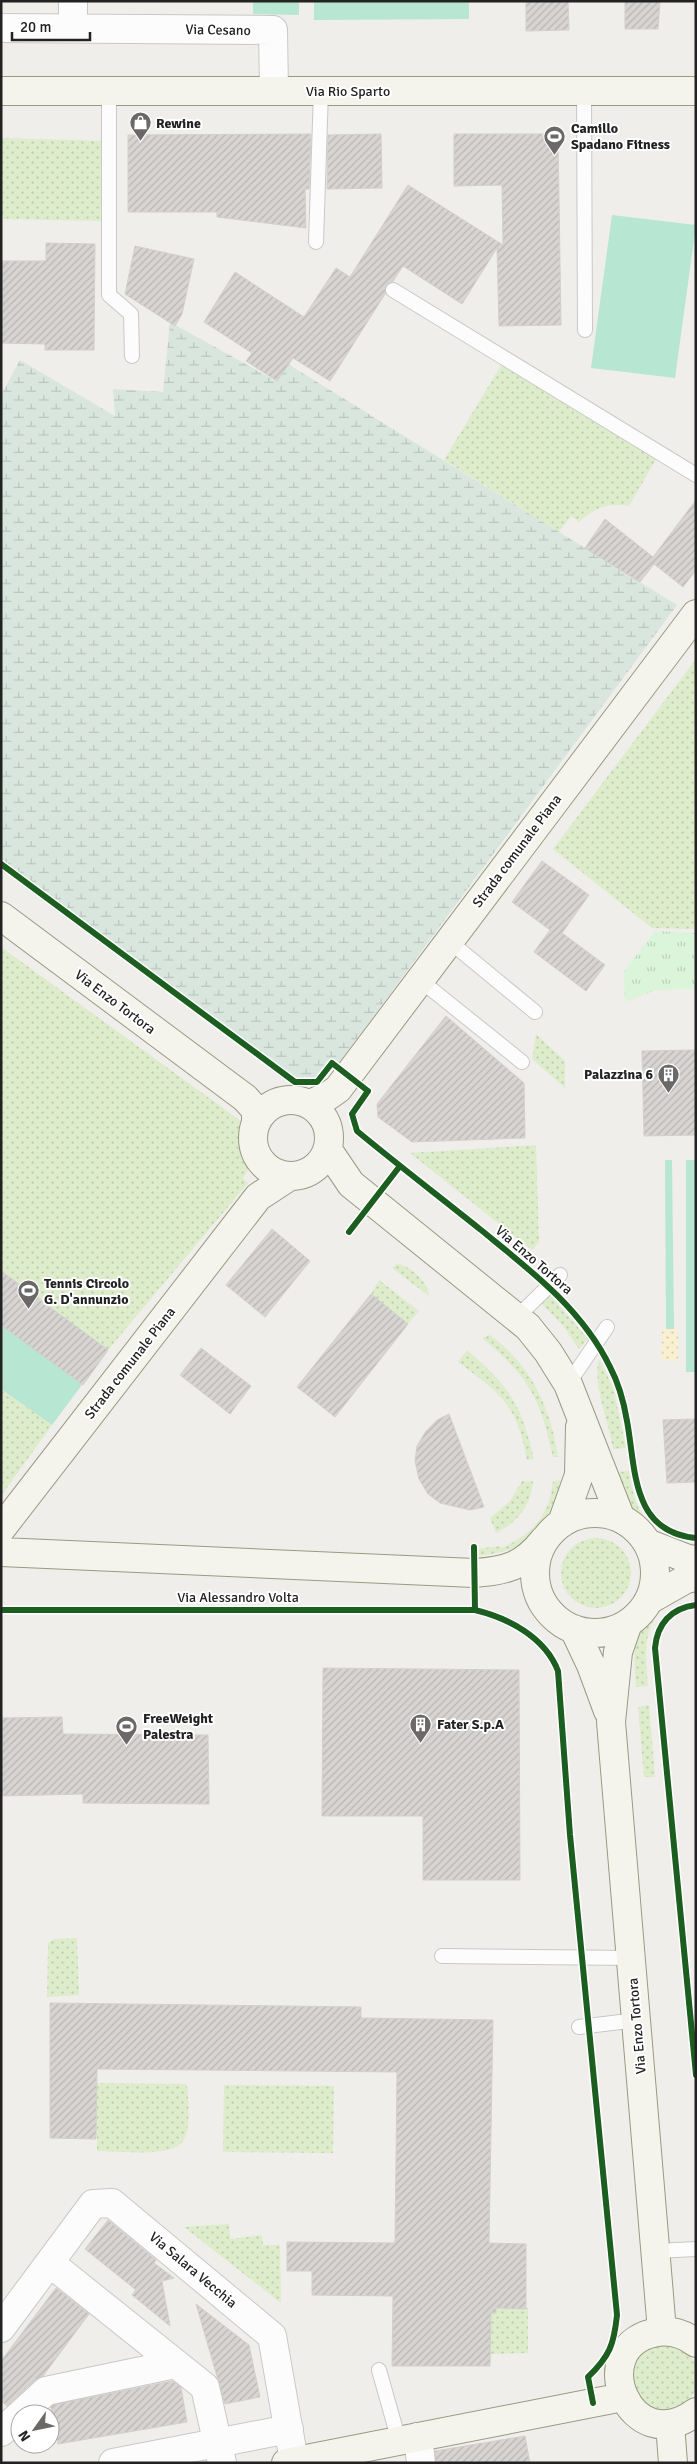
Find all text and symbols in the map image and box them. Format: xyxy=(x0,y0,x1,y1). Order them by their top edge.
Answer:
scale bar xyxy=(12,10,90,42)
text: 20 m xyxy=(20,18,51,36)
street label: Via Cesano xyxy=(185,21,251,39)
street label: Via Rio Sparto xyxy=(306,83,390,100)
shop icon: Rewine xyxy=(128,111,152,142)
place label: Rewine xyxy=(156,115,201,132)
place label: Camillo Spadano Fitness xyxy=(571,120,670,153)
sports icon: Camillo Spadano Fitness xyxy=(543,124,567,155)
street label: Strada comunale Piana xyxy=(469,791,565,911)
street label: Via Enzo Tortora xyxy=(71,966,159,1038)
building icon: Palazzina 6 xyxy=(657,1062,681,1093)
place label: Palazzina 6 xyxy=(584,1066,653,1083)
street label: Via Enzo Tortora xyxy=(492,1222,576,1298)
place label: Tennis Circolo G. D'annunzio xyxy=(44,1275,129,1308)
sports icon: Tennis Circolo G. D'annunzio xyxy=(16,1279,40,1310)
street label: Strada comunale Piana xyxy=(81,1304,179,1422)
street label: Via Alessandro Volta xyxy=(177,1589,299,1606)
place label: FreeWeight Palestra xyxy=(143,1710,214,1743)
building icon: Fater S.p.A xyxy=(409,1712,433,1743)
sports icon: FreeWeight Palestra xyxy=(115,1714,139,1745)
place label: Fater S.p.A xyxy=(437,1716,504,1733)
street label: Via Enzo Tortora xyxy=(624,1977,650,2075)
street label: Via Salara Vecchia xyxy=(146,2228,240,2312)
north arrow xyxy=(10,2404,60,2454)
text: N xyxy=(15,2427,34,2445)

